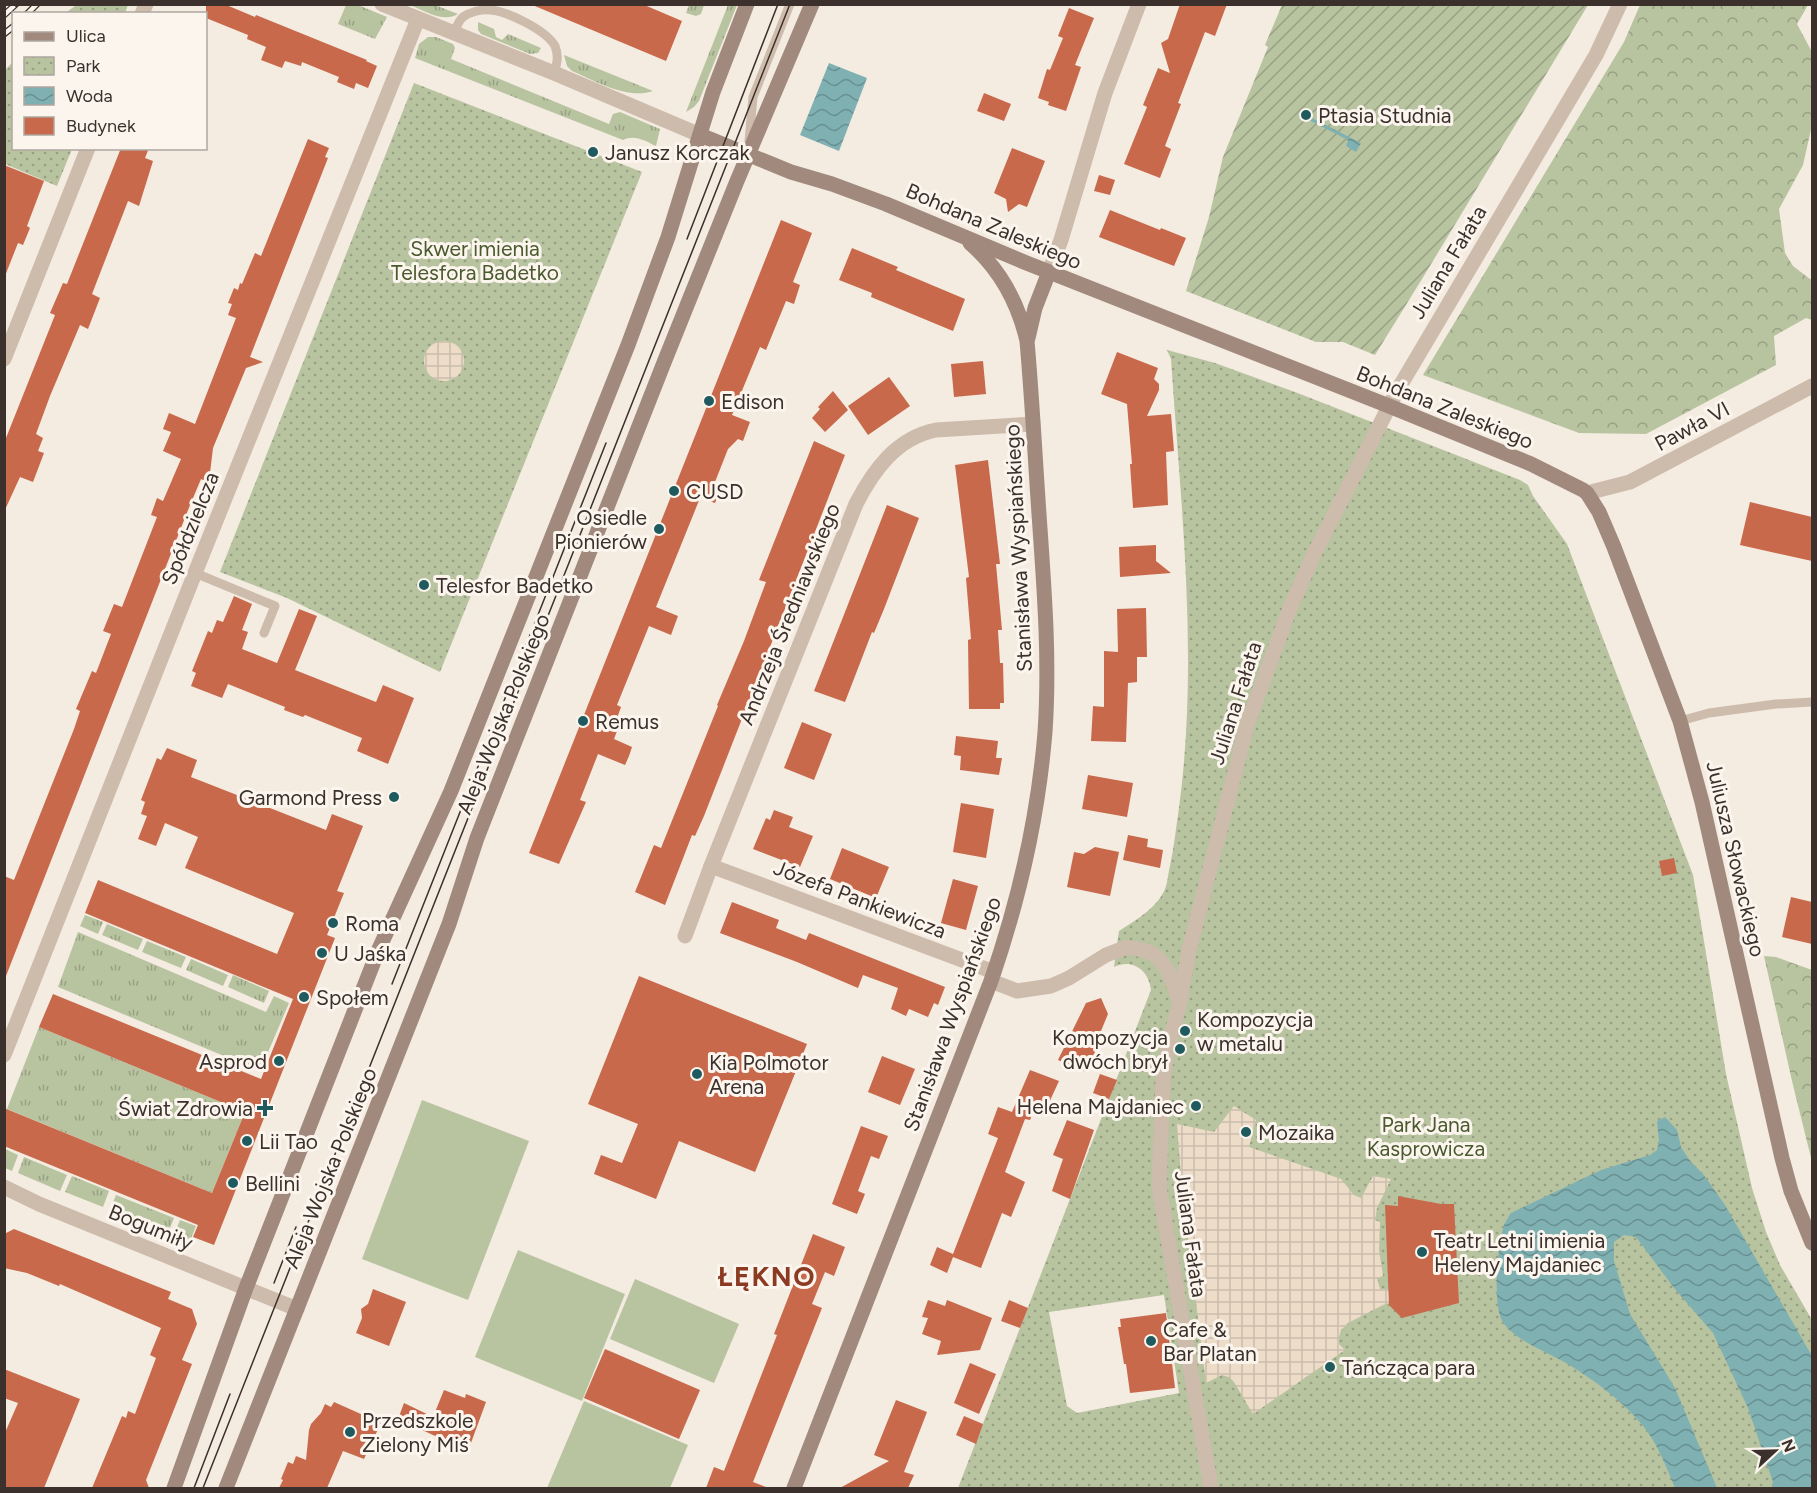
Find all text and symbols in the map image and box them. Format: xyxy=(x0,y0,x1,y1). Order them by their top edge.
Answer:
legend xyxy=(12,12,207,150)
text: Ulica xyxy=(66,25,106,47)
text: Park xyxy=(66,55,101,77)
text: Woda xyxy=(66,85,113,107)
place label: Ptasia Studnia xyxy=(1318,103,1451,128)
marker: Ptasia Studnia xyxy=(1299,108,1313,122)
text: Budynek xyxy=(66,115,136,137)
place label: Janusz Korczak xyxy=(605,140,751,165)
marker: Janusz Korczak xyxy=(586,145,600,159)
street label: Bohdana Zaleskiego xyxy=(902,178,1086,274)
street label: Juliana Fałata xyxy=(1404,201,1492,323)
park label: Skwer imienia Telesfora Badetko xyxy=(391,236,559,285)
street label: Bohdana Zaleskiego xyxy=(1353,360,1537,454)
place label: Edison xyxy=(721,389,784,414)
marker: Edison xyxy=(702,394,716,408)
street label: Pawła VI xyxy=(1650,396,1734,456)
street label: Stanisława Wyspiańskiego xyxy=(999,424,1037,672)
street label: Spółdzielcza xyxy=(156,468,224,588)
place label: CUSD xyxy=(686,479,743,504)
marker: CUSD xyxy=(667,484,681,498)
street label: Andrzeja Średniawskiego xyxy=(733,500,845,728)
place label: Osiedle Pionierów xyxy=(554,505,648,554)
marker: Osiedle Pionierów xyxy=(652,522,666,536)
place label: Telesfor Badetko xyxy=(436,573,593,598)
marker: Telesfor Badetko xyxy=(417,578,431,592)
street label: Aleja Wojska Polskiego xyxy=(451,610,555,818)
street label: Juliana Fałata xyxy=(1203,638,1267,768)
place label: Remus xyxy=(595,709,659,734)
marker: Remus xyxy=(576,714,590,728)
street label: Juliusza Słowackiego xyxy=(1701,759,1771,959)
place label: Garmond Press xyxy=(239,785,382,810)
marker: Garmond Press xyxy=(387,790,401,804)
street label: Józefa Pankiewicza xyxy=(770,855,950,943)
street label: Stanisława Wyspiańskiego xyxy=(898,893,1006,1135)
place label: Roma xyxy=(345,911,399,936)
marker: Roma xyxy=(326,916,340,930)
place label: U Jaśka xyxy=(334,941,406,966)
marker: U Jaśka xyxy=(315,946,329,960)
place label: Społem xyxy=(316,985,389,1010)
marker: Społem xyxy=(297,990,311,1004)
place label: Kompozycja w metalu xyxy=(1197,1007,1313,1056)
marker: Kompozycja w metalu xyxy=(1178,1024,1192,1038)
place label: Kompozycja dwóch brył xyxy=(1052,1025,1168,1074)
marker: Kompozycja dwóch brył xyxy=(1173,1042,1187,1056)
place label: Asprod xyxy=(199,1049,267,1074)
place label: Kia Polmotor Arena xyxy=(709,1050,829,1099)
marker: Asprod xyxy=(272,1054,286,1068)
street label: Aleja Wojska Polskiego xyxy=(278,1064,382,1272)
marker: Kia Polmotor Arena xyxy=(690,1067,704,1081)
place label: Helena Majdaniec xyxy=(1017,1094,1184,1119)
place label: Świat Zdrowia xyxy=(118,1096,253,1121)
marker: Helena Majdaniec xyxy=(1189,1099,1203,1113)
marker: Świat Zdrowia xyxy=(258,1101,272,1115)
park label: Park Jana Kasprowicza xyxy=(1367,1112,1485,1161)
place label: Mozaika xyxy=(1258,1120,1335,1145)
marker: Mozaika xyxy=(1239,1125,1253,1139)
place label: Lii Tao xyxy=(259,1129,318,1154)
marker: Lii Tao xyxy=(240,1134,254,1148)
street label: Juliana Fałata xyxy=(1170,1169,1212,1299)
place label: Bellini xyxy=(245,1171,300,1196)
marker: Bellini xyxy=(226,1176,240,1190)
street label: Bogumiły xyxy=(105,1199,197,1255)
place label: Teatr Letni imienia Heleny Majdaniec xyxy=(1434,1228,1605,1277)
marker: Teatr Letni imienia Heleny Majdaniec xyxy=(1415,1245,1429,1259)
district label: ŁĘKNO xyxy=(718,1260,816,1293)
place label: Cafe & Bar Platan xyxy=(1163,1317,1257,1366)
marker: Cafe & Bar Platan xyxy=(1144,1334,1158,1348)
place label: Tańcząca para xyxy=(1342,1355,1475,1380)
marker: Tańcząca para xyxy=(1323,1360,1337,1374)
place label: Przedszkole Zielony Miś xyxy=(362,1408,474,1457)
north arrow xyxy=(1745,1421,1805,1481)
marker: Przedszkole Zielony Miś xyxy=(343,1425,357,1439)
text: N xyxy=(1777,1436,1800,1455)

